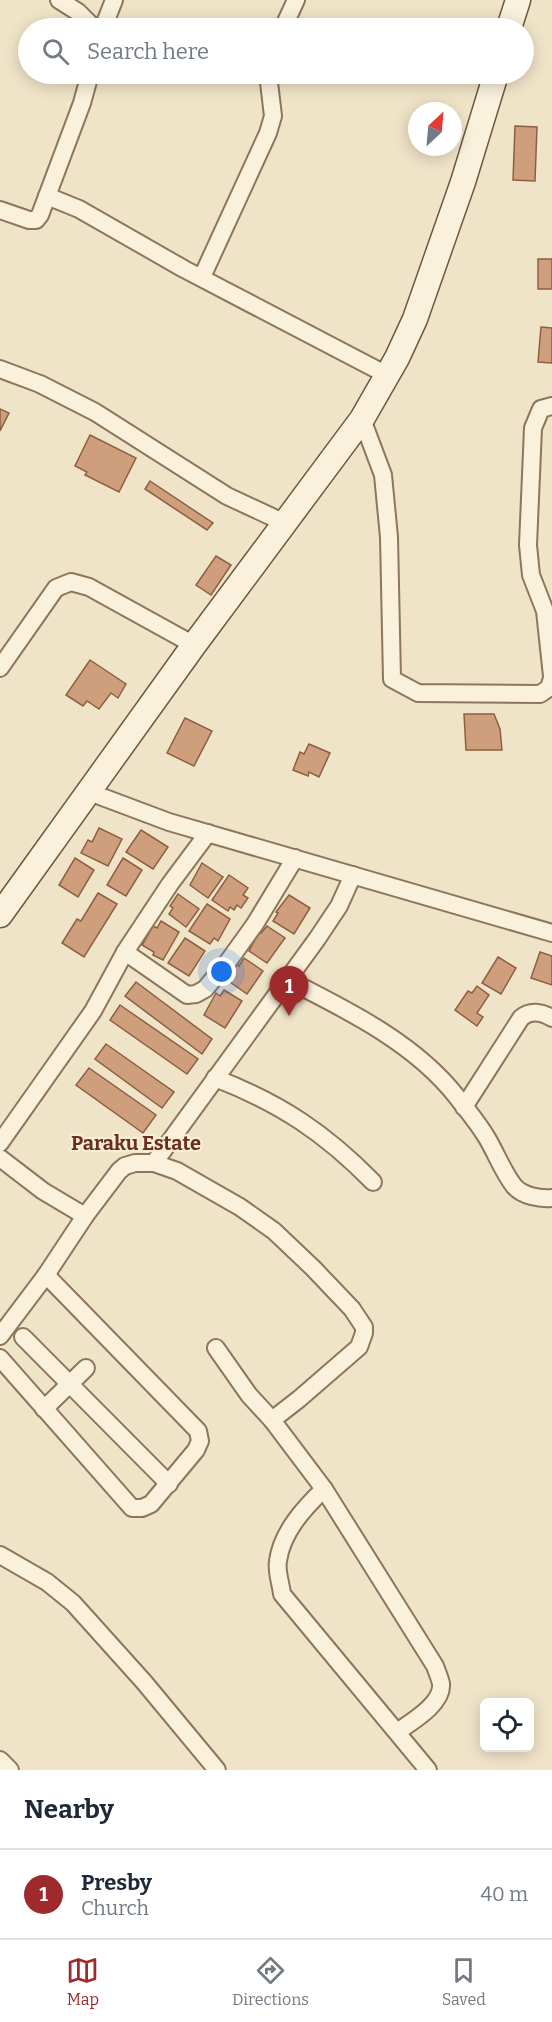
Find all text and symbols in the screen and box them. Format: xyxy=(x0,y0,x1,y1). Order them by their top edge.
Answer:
search box xyxy=(18,18,534,84)
icon: search xyxy=(39,35,72,68)
text: Search here xyxy=(87,38,209,65)
north arrow xyxy=(408,102,462,156)
your location xyxy=(207,957,236,986)
pin: 1 xyxy=(270,966,308,1016)
district label: Paraku Estate xyxy=(71,1131,201,1155)
map controls xyxy=(480,1698,534,1752)
button: locate xyxy=(480,1698,534,1752)
text: Nearby xyxy=(24,1794,114,1825)
text: Presby xyxy=(81,1869,152,1896)
text: 1 xyxy=(39,1882,48,1906)
text: 40 m xyxy=(480,1882,528,1906)
text: Church xyxy=(81,1896,149,1920)
tab: Map xyxy=(66,1954,99,2009)
tab: Directions xyxy=(232,1954,309,2009)
tab: Saved xyxy=(442,1954,486,2009)

